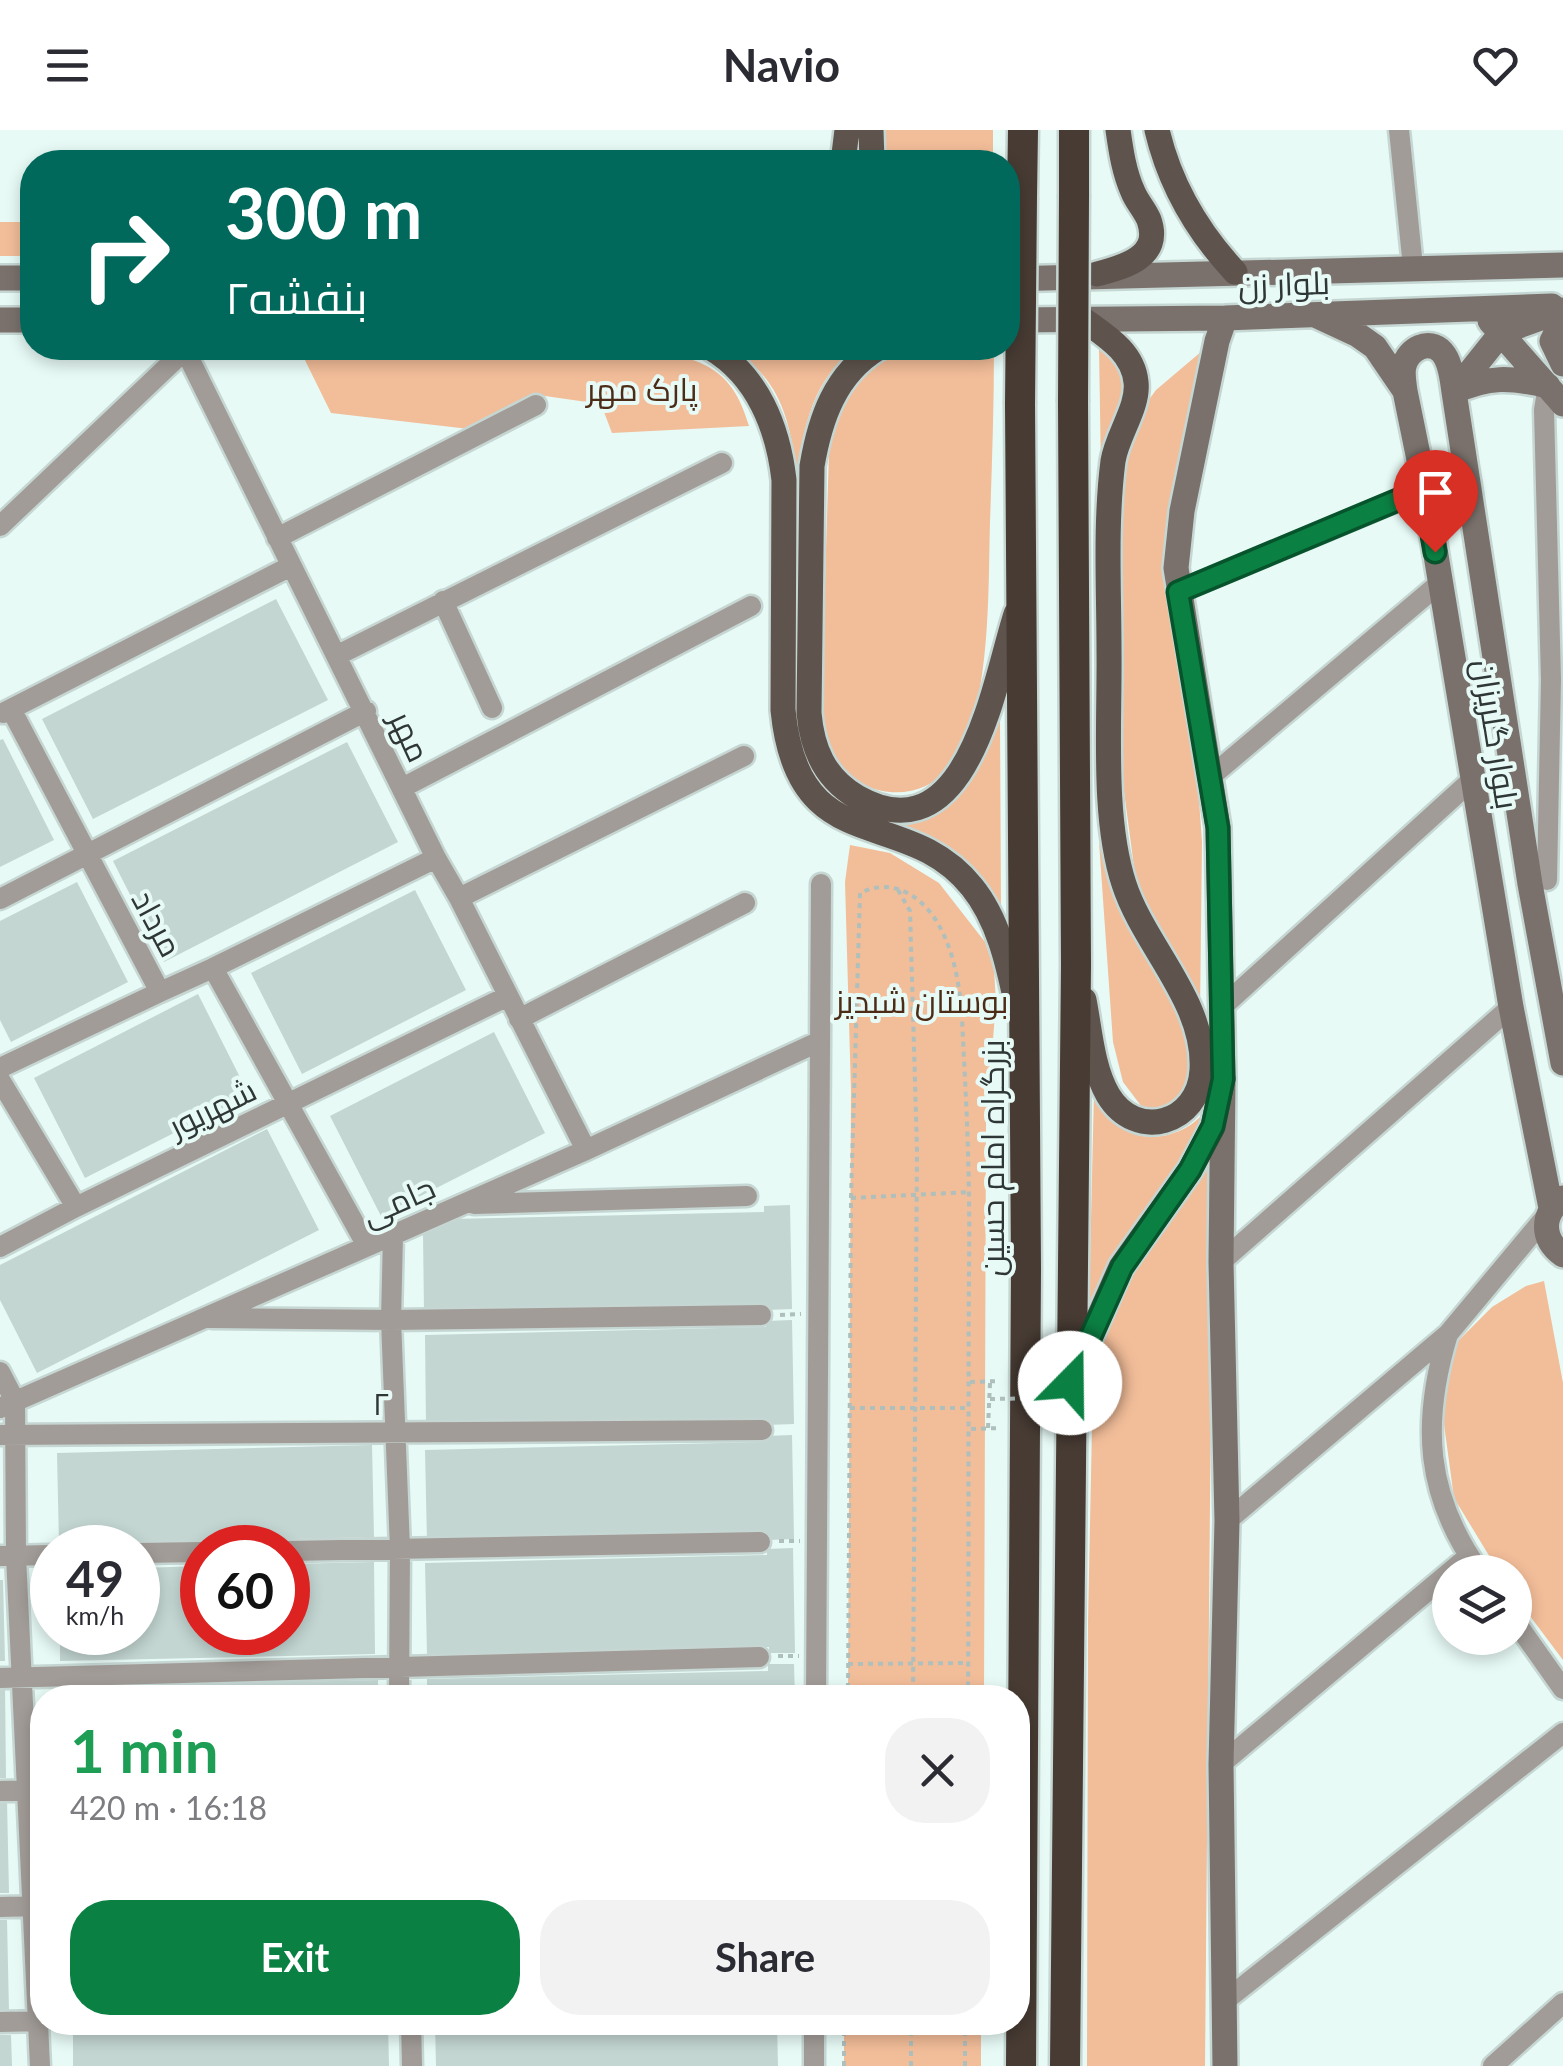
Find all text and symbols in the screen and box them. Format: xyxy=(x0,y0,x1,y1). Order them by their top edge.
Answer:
icon: menu xyxy=(40,38,95,93)
text: Navio xyxy=(723,38,840,92)
icon: heart xyxy=(1468,38,1523,93)
text: 300 m xyxy=(225,170,422,254)
icon: right xyxy=(60,190,190,320)
street label: بلوار زن xyxy=(1237,262,1331,305)
text: بنفشه۲ xyxy=(225,270,367,324)
park label: پارک مهر xyxy=(585,369,698,411)
pin xyxy=(1393,450,1478,553)
icon: arrive xyxy=(1408,465,1463,520)
street label: بلوار گلریزان xyxy=(1465,656,1528,812)
street label: مهر xyxy=(381,703,440,768)
street label: مرداد xyxy=(124,883,192,963)
park label: بوستان شبدیز xyxy=(834,981,1009,1021)
street label: بزرگراه امام حسین xyxy=(972,1039,1015,1277)
street label: شهریور xyxy=(160,1069,263,1147)
street label: جامی xyxy=(355,1167,441,1234)
position arrow xyxy=(1018,1331,1122,1435)
street label: ۲ xyxy=(373,1383,389,1422)
speed limit sign: 60 xyxy=(180,1525,310,1655)
text: 49 xyxy=(66,1548,124,1608)
map controls xyxy=(1432,1555,1532,1655)
button: layers xyxy=(1432,1555,1532,1655)
text: km/h xyxy=(66,1600,124,1630)
text: 1 min xyxy=(70,1714,219,1786)
button: close xyxy=(885,1718,990,1823)
text: 420 m · 16:18 xyxy=(70,1788,267,1827)
button: Exit xyxy=(70,1900,520,2015)
button: Share xyxy=(540,1900,990,2015)

